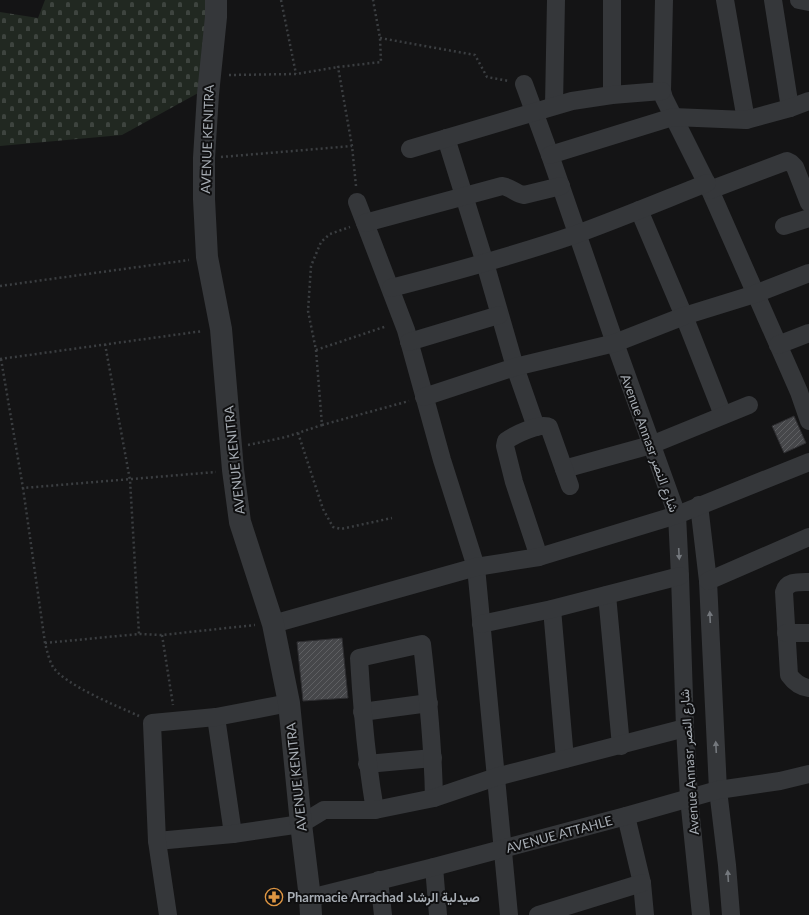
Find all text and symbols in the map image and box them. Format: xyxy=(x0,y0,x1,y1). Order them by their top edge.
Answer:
street label: AVENUE KENITRA xyxy=(197,84,217,194)
street label: Avenue Annasr شارع النصر xyxy=(616,372,682,515)
street label: AVENUE KENITRA xyxy=(220,405,248,515)
one-way arrow xyxy=(675,547,682,560)
one-way arrow xyxy=(707,610,713,623)
street label: Avenue Annasr شارع النصر xyxy=(676,689,704,835)
street label: AVENUE KENITRA xyxy=(282,722,310,832)
one-way arrow xyxy=(713,740,719,753)
street label: AVENUE ATTAHLE xyxy=(504,812,614,856)
one-way arrow xyxy=(725,870,732,882)
pharmacy icon: Pharmacie Arrachad صيدلية الرشاد xyxy=(264,887,284,907)
place label: Pharmacie Arrachad صيدلية الرشاد xyxy=(287,889,480,906)

